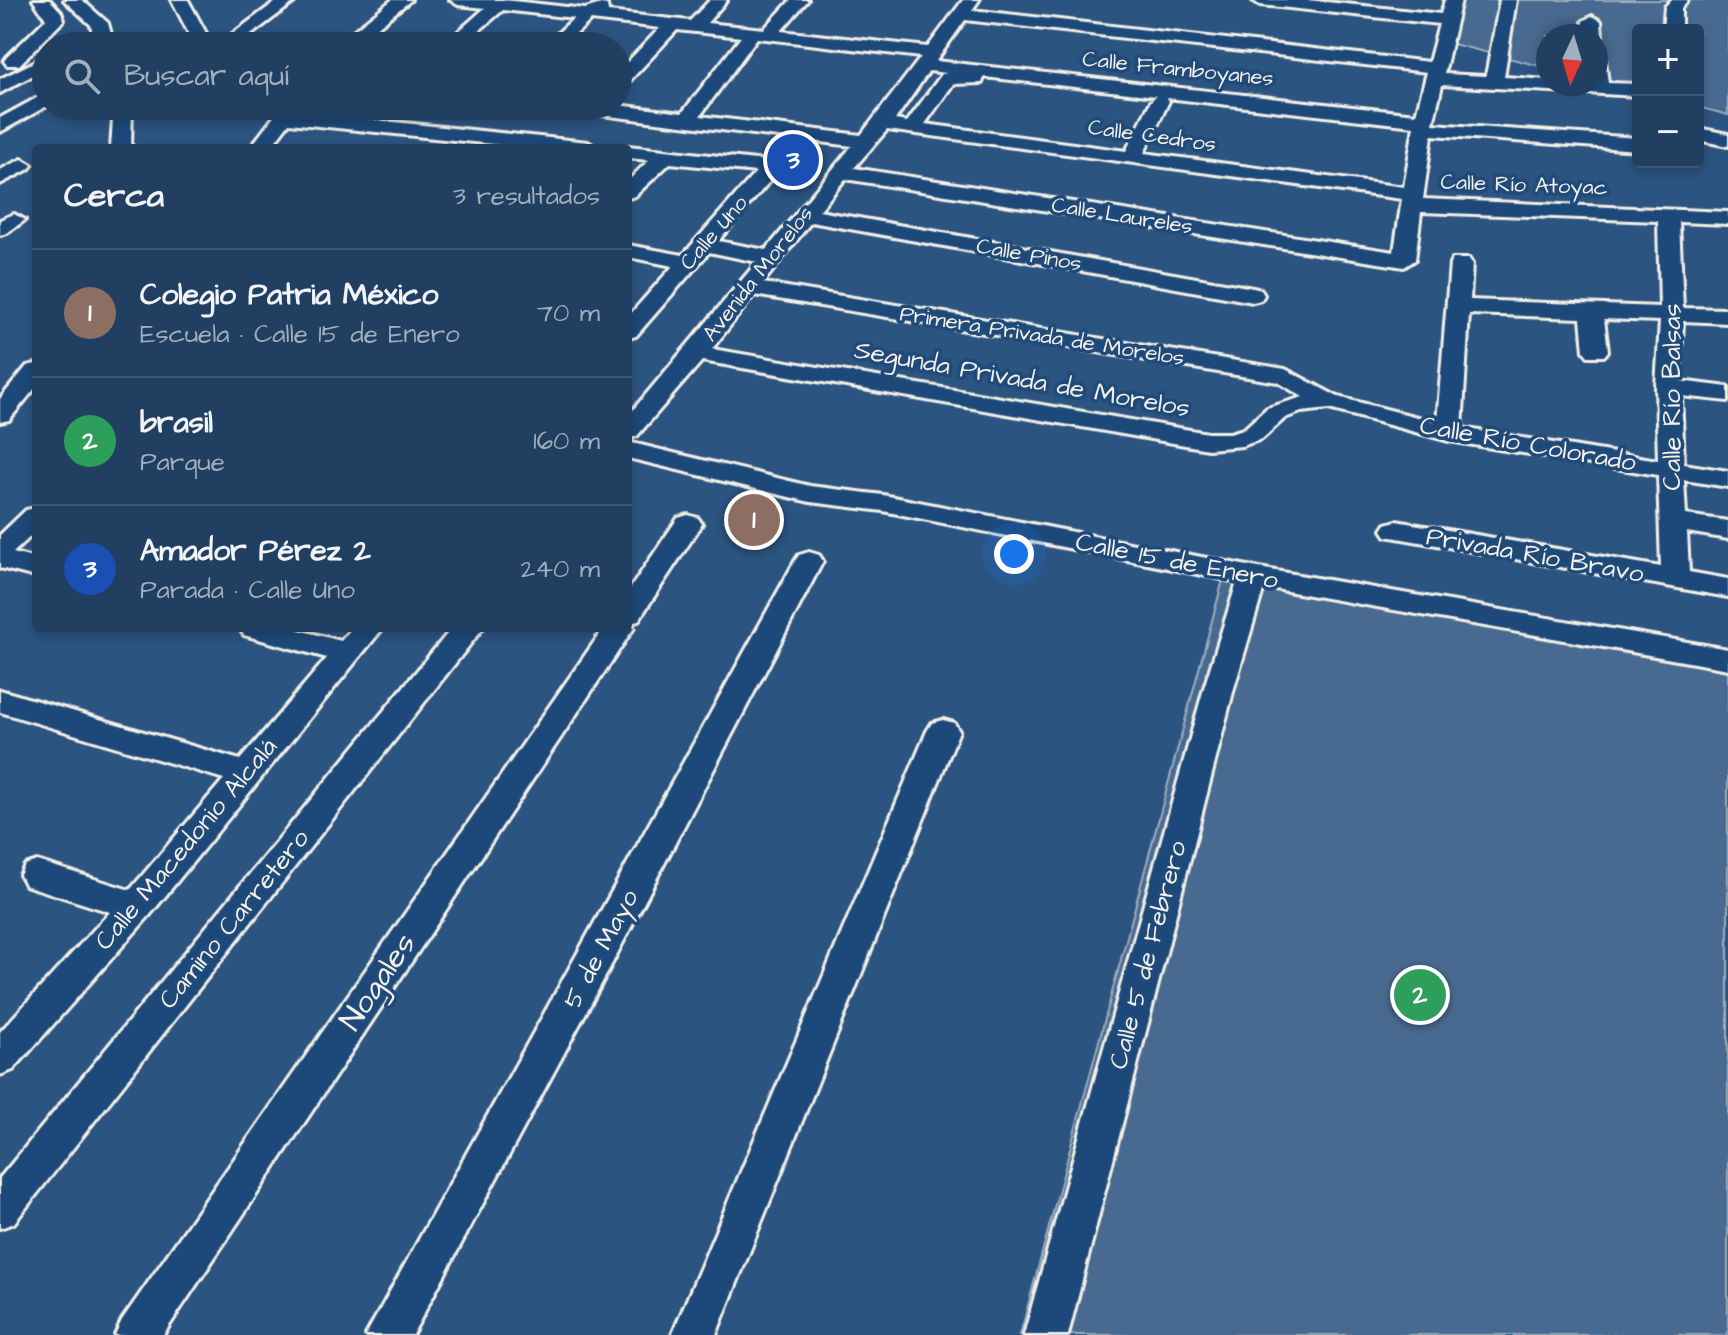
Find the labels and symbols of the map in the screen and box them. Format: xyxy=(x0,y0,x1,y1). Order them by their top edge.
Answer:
north arrow xyxy=(1536,24,1608,96)
street label: Calle Framboyanes xyxy=(1081,44,1275,95)
street label: Calle Cedros xyxy=(1086,112,1218,160)
pin: 3 xyxy=(767,130,819,190)
street label: Calle Río Atoyac xyxy=(1440,167,1608,204)
street label: Calle Uno xyxy=(673,188,756,277)
street label: Calle Laureles xyxy=(1049,190,1195,242)
street label: Avenida Morelos xyxy=(695,200,821,348)
street label: Calle Pinos xyxy=(974,231,1084,279)
street label: Primera Privada de Morelos xyxy=(898,298,1186,374)
street label: Calle Río Balsas xyxy=(1654,304,1690,490)
street label: Segunda Privada de Morelos xyxy=(851,332,1193,428)
street label: Calle Río Colorado xyxy=(1417,407,1639,481)
pin: 1 xyxy=(728,490,780,550)
street label: Privada Río Bravo xyxy=(1423,518,1647,592)
street label: Calle 15 de Enero xyxy=(1073,524,1282,598)
your location xyxy=(994,534,1034,574)
street label: Calle Macedonio Alcalá xyxy=(86,730,286,958)
street label: Camino Carretero xyxy=(150,821,318,1017)
street label: Calle 5 de Febrero xyxy=(1100,837,1196,1073)
street label: 5 de Mayo xyxy=(555,883,649,1016)
street label: Nogales xyxy=(329,924,427,1040)
pin: 2 xyxy=(1394,965,1446,1025)

